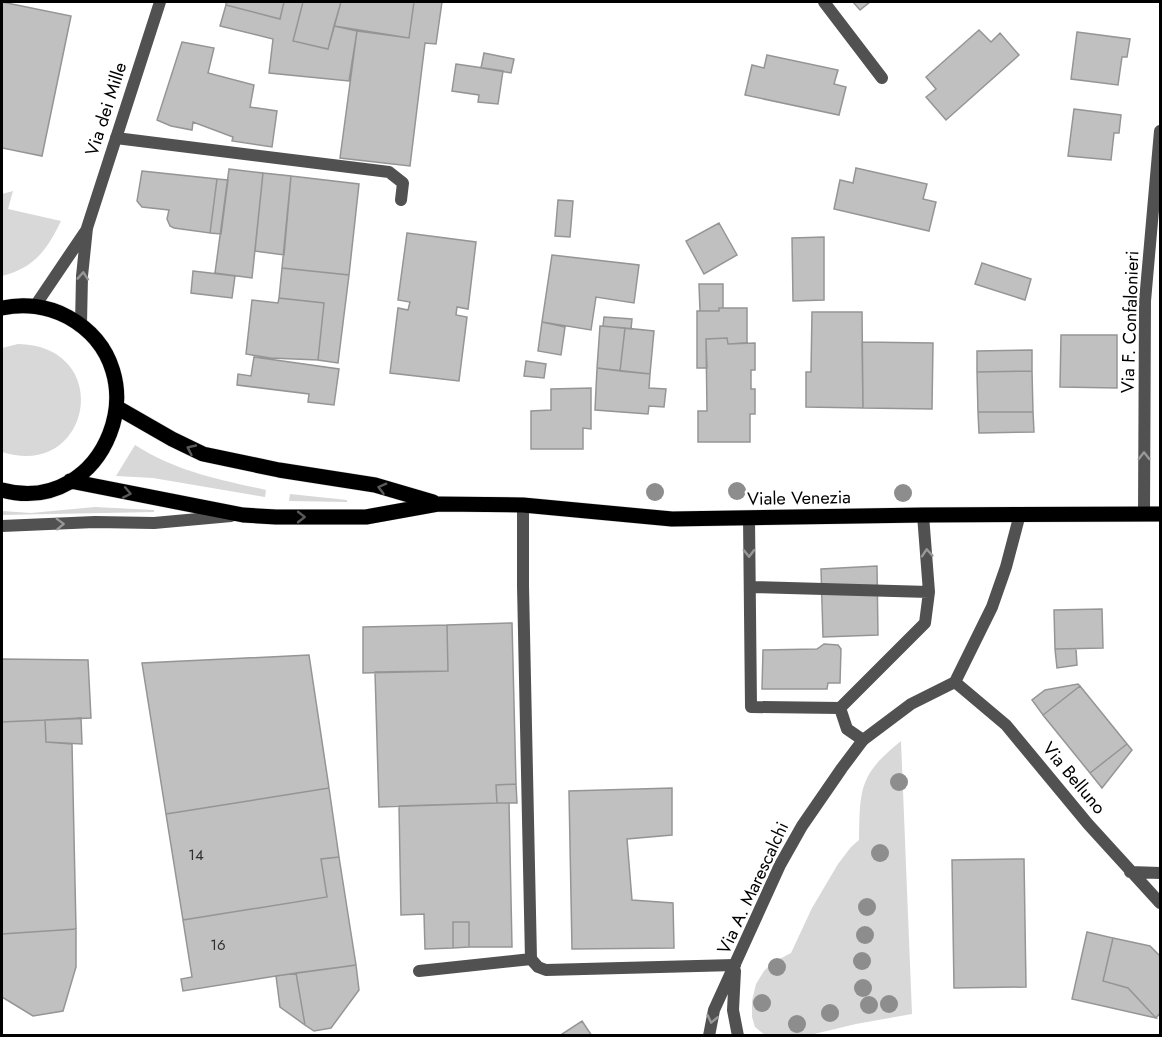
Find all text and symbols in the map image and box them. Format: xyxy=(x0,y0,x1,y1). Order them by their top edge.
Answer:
street label: Via dei Mille xyxy=(79,59,133,159)
street label: Via F. Confalonieri xyxy=(1115,250,1145,394)
one-way arrow xyxy=(76,271,89,280)
one-way arrow xyxy=(187,444,198,456)
one-way arrow xyxy=(1138,451,1150,460)
one-way arrow xyxy=(377,482,387,495)
street label: Viale Venezia xyxy=(747,484,851,512)
one-way arrow xyxy=(122,486,132,499)
one-way arrow xyxy=(297,511,306,523)
one-way arrow xyxy=(55,517,64,530)
one-way arrow xyxy=(742,548,755,557)
one-way arrow xyxy=(920,549,933,558)
street label: Via Belluno xyxy=(1036,736,1112,820)
street label: Via A. Marescalchi xyxy=(711,817,795,959)
house number: 14 xyxy=(188,844,204,866)
house number: 16 xyxy=(210,934,226,956)
one-way arrow xyxy=(707,1014,720,1024)

